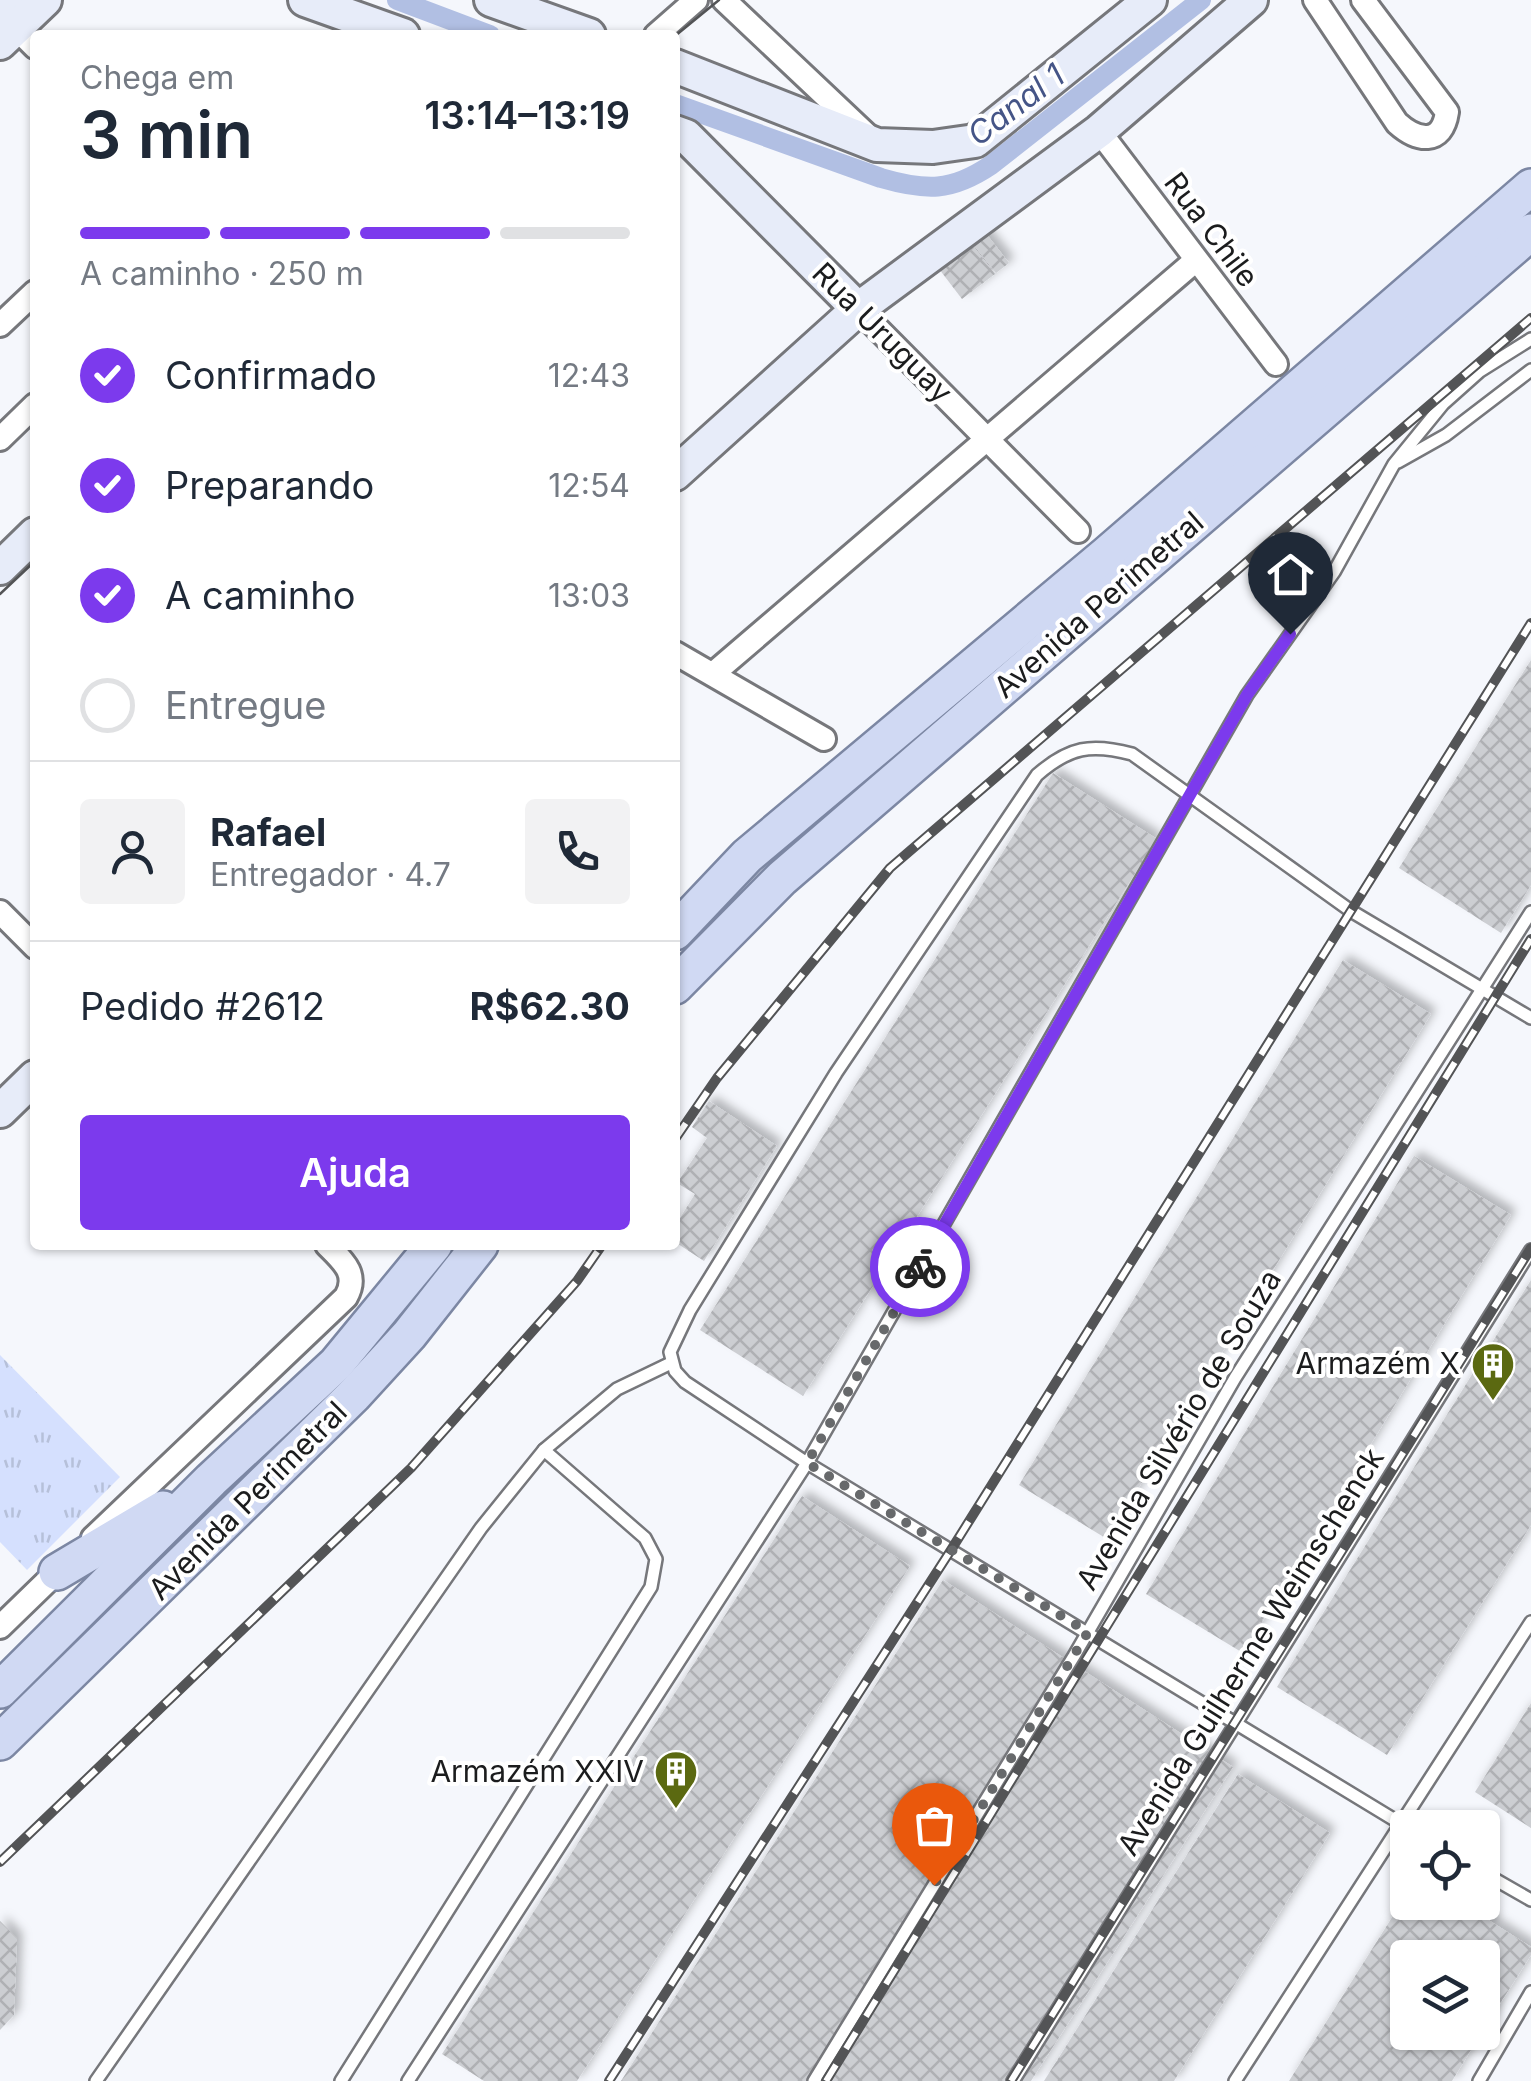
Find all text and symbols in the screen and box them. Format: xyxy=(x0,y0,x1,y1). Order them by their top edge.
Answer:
water label: Canal 1 xyxy=(960,56,1072,154)
text: Chega em xyxy=(80,58,234,97)
text: 13:14–13:19 xyxy=(425,92,630,138)
text: 3 min xyxy=(80,95,253,174)
street label: Rua Chile xyxy=(1157,165,1267,294)
text: A caminho · 250 m xyxy=(80,254,364,293)
street label: Rua Uruguay xyxy=(805,255,960,410)
icon: check xyxy=(80,348,135,403)
text: Confirmado xyxy=(165,352,377,398)
text: 12:43 xyxy=(548,356,630,395)
icon: check xyxy=(80,458,135,513)
text: Preparando xyxy=(165,462,374,508)
text: 12:54 xyxy=(548,466,630,505)
street label: Avenida Perimetral xyxy=(986,504,1210,705)
pin xyxy=(1248,532,1333,635)
icon: home xyxy=(1263,547,1318,602)
icon: check xyxy=(80,568,135,623)
text: A caminho xyxy=(165,572,356,618)
text: 13:03 xyxy=(548,576,630,615)
text: Entregue xyxy=(165,682,326,728)
button: person xyxy=(80,799,185,904)
button: phone xyxy=(525,799,630,904)
text: Rafael xyxy=(210,809,326,855)
text: Entregador · 4.7 xyxy=(210,855,451,894)
text: Pedido #2612 xyxy=(80,983,325,1029)
text: R$62.30 xyxy=(470,983,630,1029)
button: Ajuda xyxy=(80,1115,630,1230)
courier xyxy=(870,1217,970,1317)
icon: bike xyxy=(893,1240,948,1295)
street label: Avenida Silvério de Souza xyxy=(1068,1263,1288,1596)
building icon: Armazém X xyxy=(1470,1341,1516,1402)
place label: Armazém X xyxy=(1296,1345,1460,1381)
street label: Avenida Perimetral xyxy=(141,1394,354,1607)
street label: Avenida Guilherme Weimschenck xyxy=(1109,1441,1391,1862)
building icon: Armazém XXIV xyxy=(653,1749,699,1810)
place label: Armazém XXIV xyxy=(430,1753,644,1789)
pin xyxy=(892,1783,977,1886)
icon: bag xyxy=(907,1798,962,1853)
map controls xyxy=(1390,1810,1500,2050)
button: locate xyxy=(1390,1810,1500,1920)
button: layers xyxy=(1390,1940,1500,2050)

